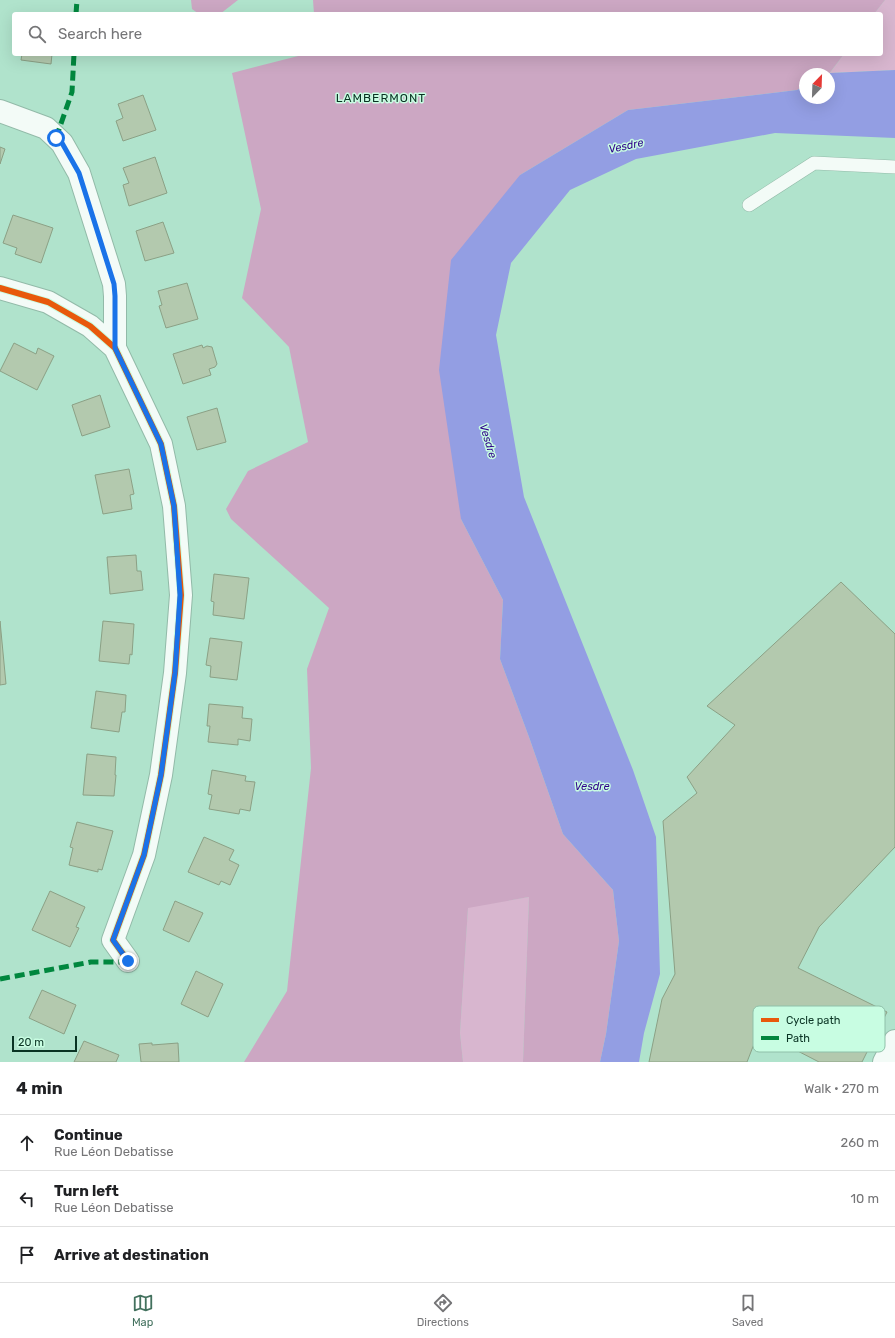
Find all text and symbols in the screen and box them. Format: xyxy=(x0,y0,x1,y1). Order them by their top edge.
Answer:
search box xyxy=(12,12,883,56)
icon: search xyxy=(26,23,48,45)
text: Search here xyxy=(58,25,142,43)
north arrow xyxy=(799,68,835,104)
district label: LAMBERMONT xyxy=(336,91,426,105)
route start xyxy=(47,129,65,147)
water label: Vesdre xyxy=(607,136,645,156)
water label: Vesdre xyxy=(477,422,499,460)
water label: Vesdre xyxy=(574,780,610,793)
route end xyxy=(119,952,137,970)
legend xyxy=(753,1006,885,1052)
text: Cycle path xyxy=(786,1014,840,1027)
text: Path xyxy=(786,1032,810,1045)
scale bar xyxy=(12,1034,77,1053)
text: 20 m xyxy=(18,1036,44,1049)
text: 4 min xyxy=(16,1078,63,1098)
text: Walk · 270 m xyxy=(804,1081,879,1096)
text: Continue xyxy=(54,1126,123,1144)
icon: ahead xyxy=(16,1132,38,1154)
text: 260 m xyxy=(841,1135,879,1150)
text: Rue Léon Debatisse xyxy=(54,1144,174,1159)
text: Turn left xyxy=(54,1182,119,1200)
icon: left xyxy=(16,1188,38,1210)
text: 10 m xyxy=(850,1191,879,1206)
text: Rue Léon Debatisse xyxy=(54,1200,174,1215)
icon: arrive xyxy=(16,1244,38,1266)
text: Arrive at destination xyxy=(54,1246,209,1264)
tab: Map xyxy=(132,1292,154,1329)
tab: Directions xyxy=(417,1292,469,1329)
tab: Saved xyxy=(732,1292,763,1329)

